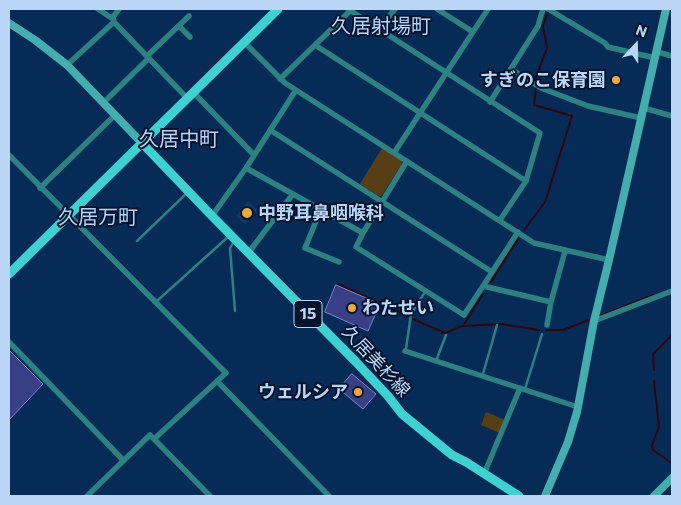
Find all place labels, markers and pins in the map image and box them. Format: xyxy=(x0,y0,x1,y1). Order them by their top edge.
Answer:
place label: すぎのこ保育園 xyxy=(480,69,606,91)
marker: すぎのこ保育園 xyxy=(610,74,622,86)
place label: 中野耳鼻咽喉科 xyxy=(258,202,384,224)
marker: 中野耳鼻咽喉科 xyxy=(240,206,254,220)
place label: わたせい xyxy=(362,297,434,319)
marker: わたせい xyxy=(346,302,358,314)
place label: ウェルシア xyxy=(258,381,348,403)
marker: ウェルシア xyxy=(352,386,364,398)

